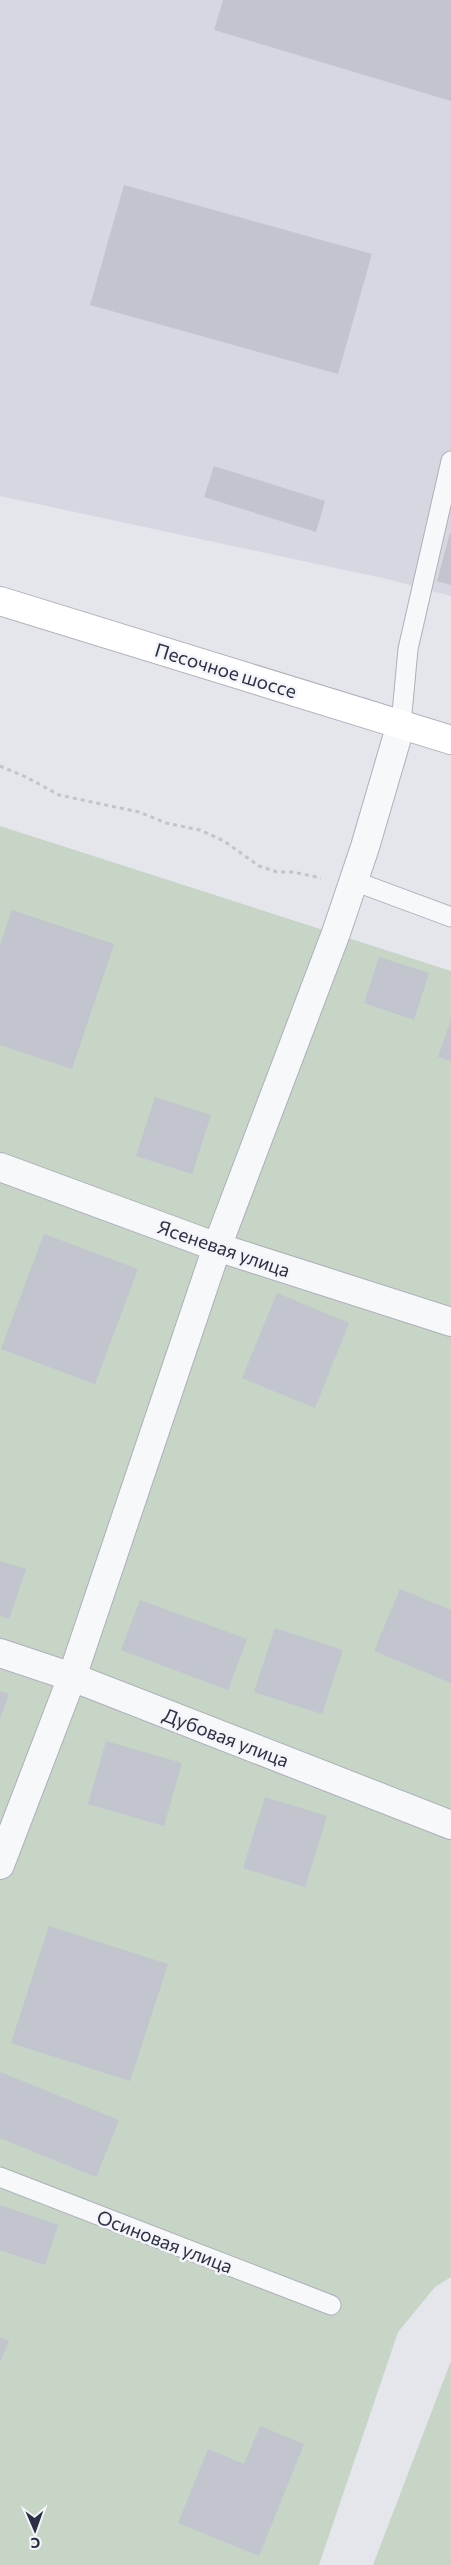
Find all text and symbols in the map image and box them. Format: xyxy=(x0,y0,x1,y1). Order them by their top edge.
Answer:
street label: Песочное шоссе xyxy=(152,638,300,702)
street label: Ясеневая улица xyxy=(155,1215,293,1281)
street label: Дубовая улица xyxy=(160,1702,292,1772)
street label: Осиновая улица xyxy=(94,2205,236,2277)
north arrow xyxy=(10,2505,60,2555)
text: С xyxy=(30,2535,41,2552)

